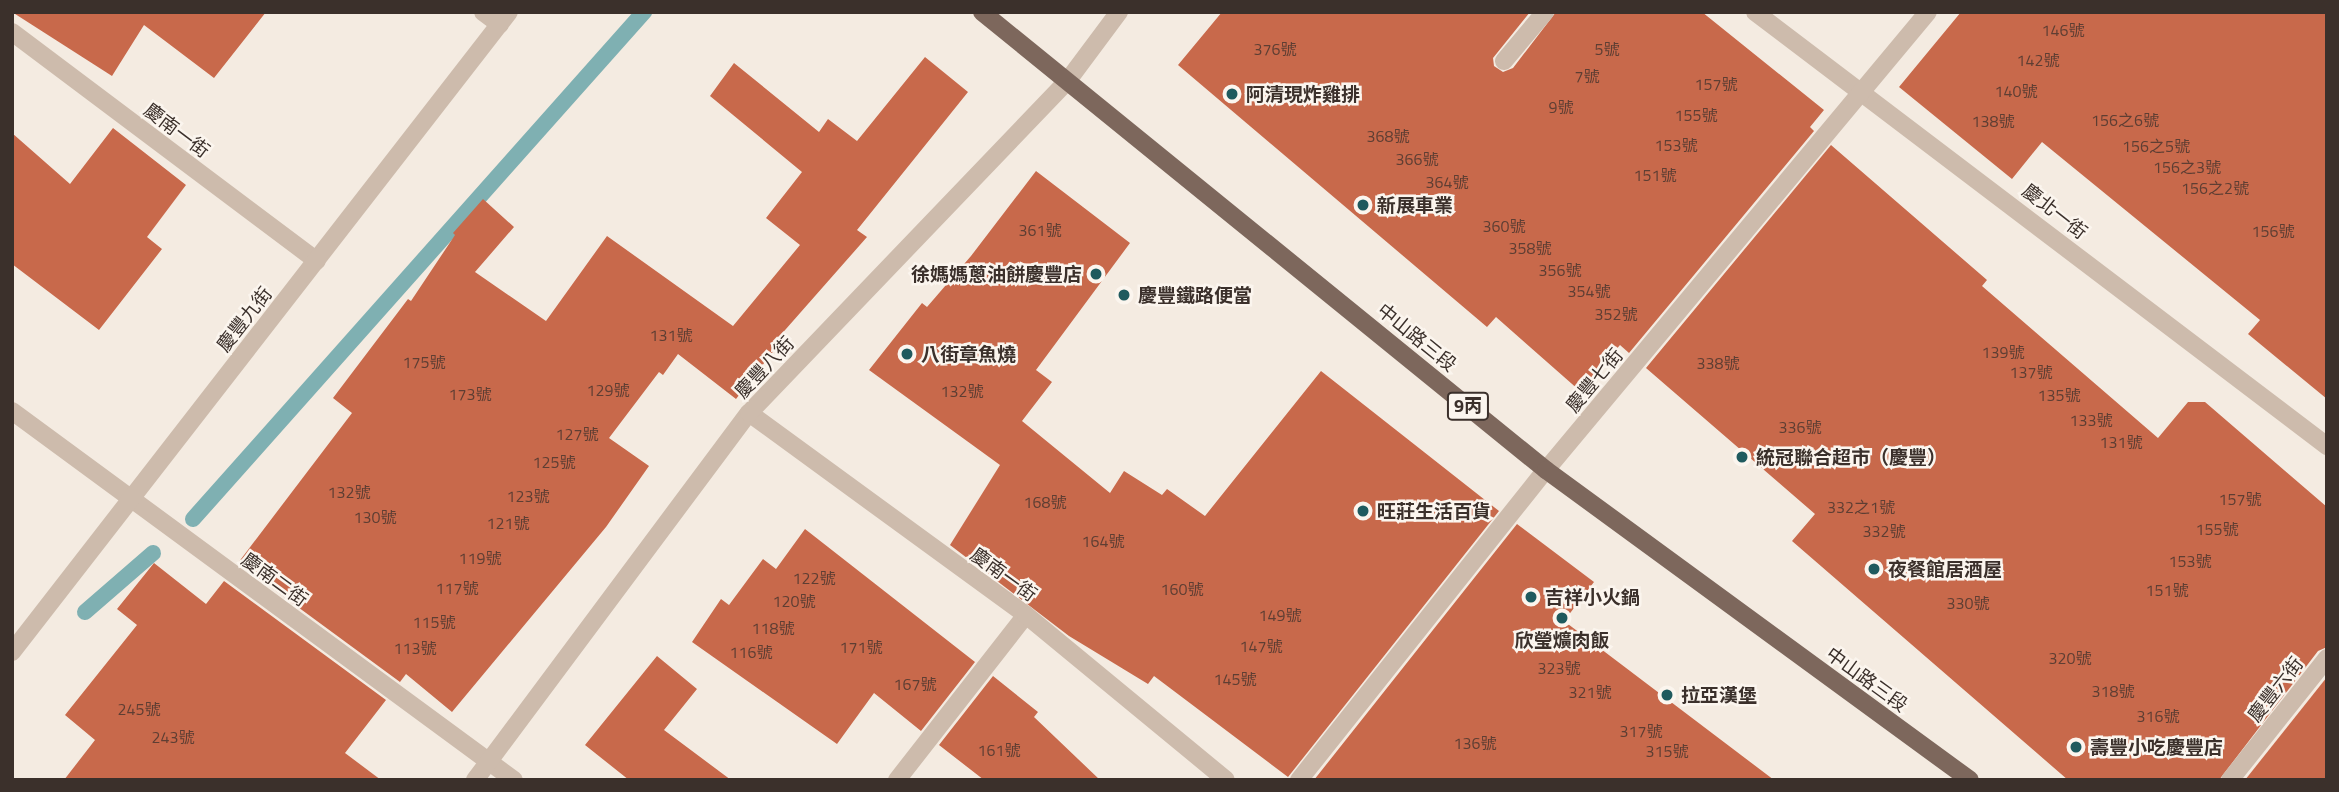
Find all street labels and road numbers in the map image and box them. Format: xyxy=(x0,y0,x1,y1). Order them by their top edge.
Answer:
street label: 慶南一街 xyxy=(140,98,214,162)
street label: 慶北一街 xyxy=(2018,179,2092,243)
street label: 慶豐九街 xyxy=(212,282,276,356)
street label: 中山路三段 xyxy=(1373,298,1461,376)
street label: 慶豐八街 xyxy=(730,331,798,403)
street label: 慶豐七街 xyxy=(1561,344,1627,416)
road number: 9丙 xyxy=(1445,392,1491,420)
street label: 慶南一街 xyxy=(967,542,1041,606)
street label: 慶南二街 xyxy=(238,547,312,611)
street label: 中山路三段 xyxy=(1822,642,1912,716)
street label: 慶豐六街 xyxy=(2243,652,2307,726)

